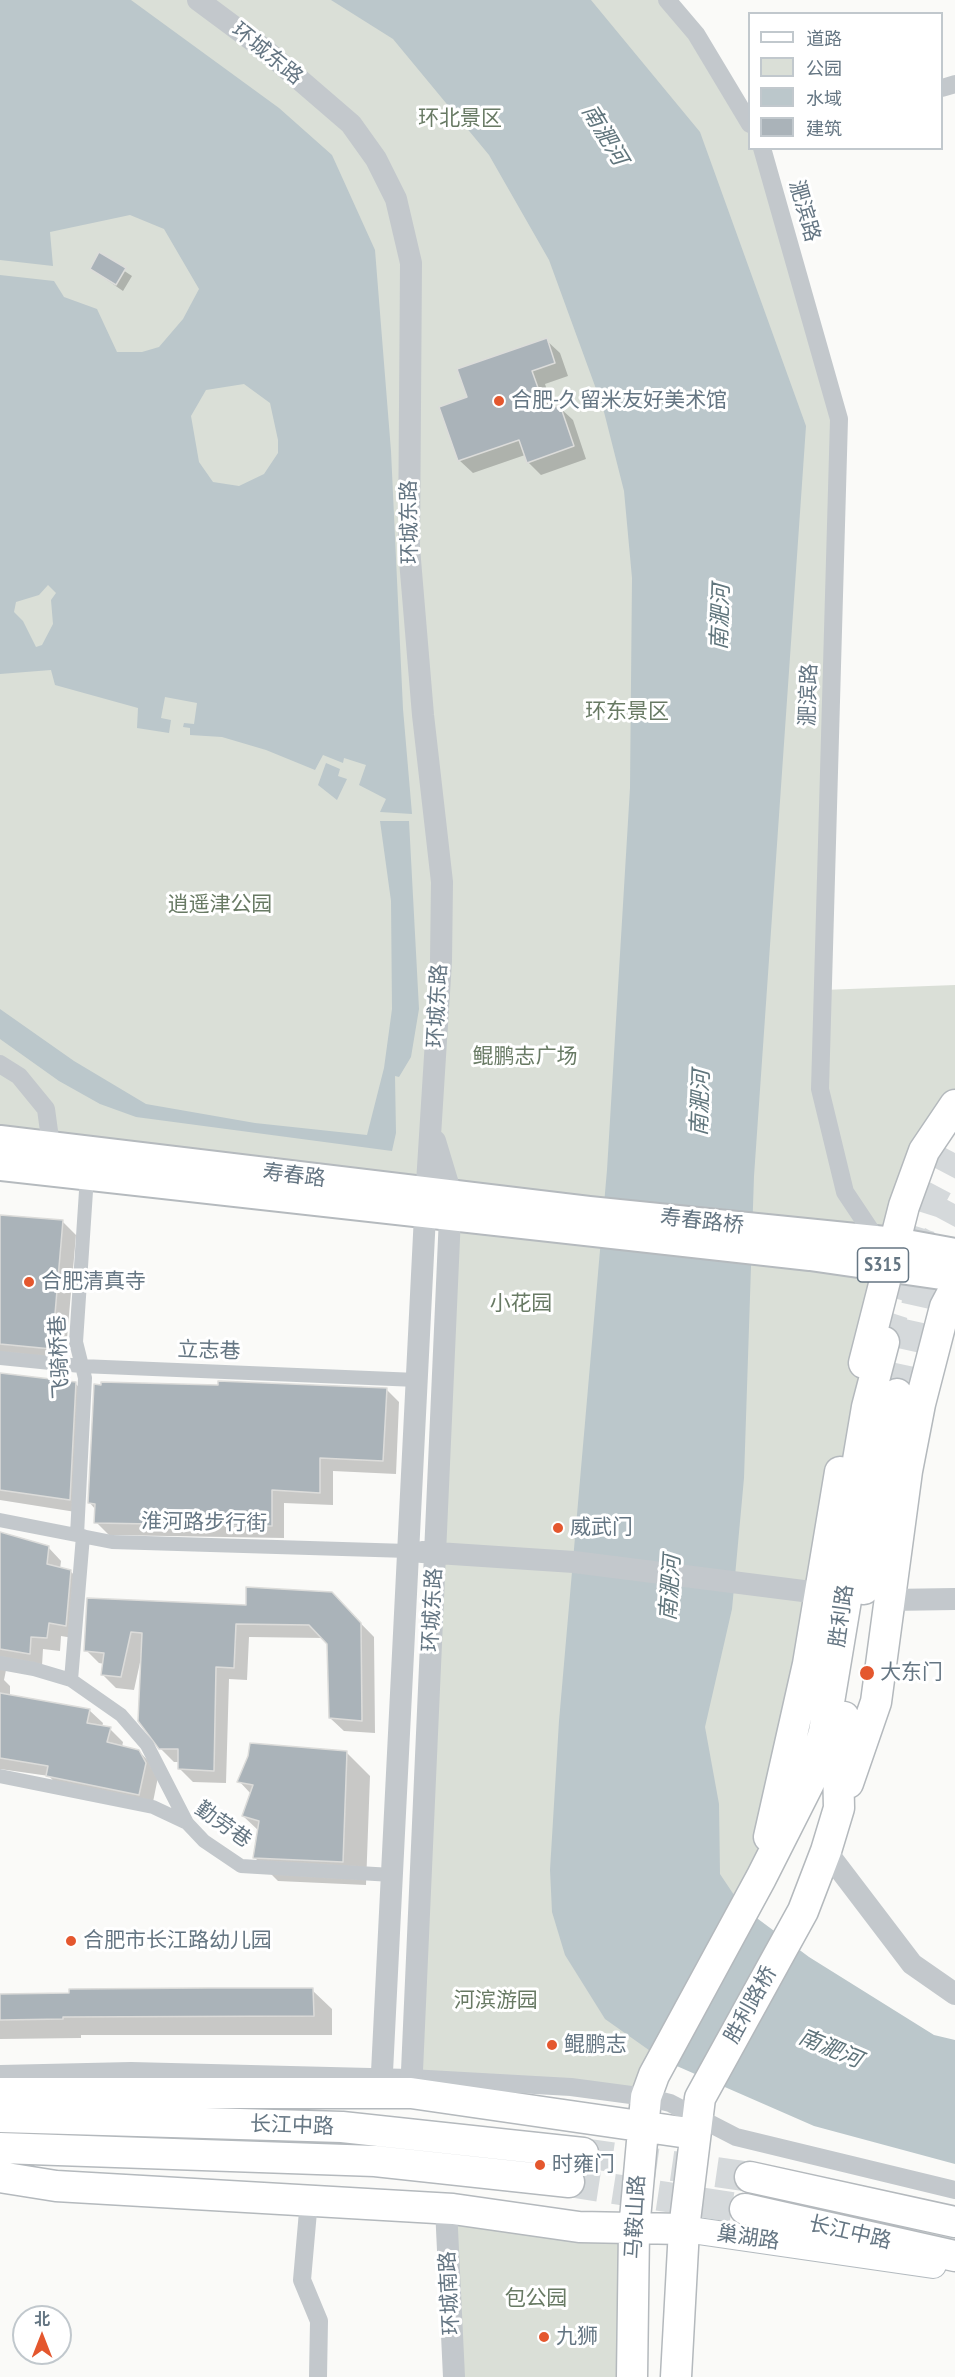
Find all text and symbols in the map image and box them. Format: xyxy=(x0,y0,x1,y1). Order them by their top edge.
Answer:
legend xyxy=(748,12,943,150)
street label: 环城东路 xyxy=(226,18,308,90)
text: 道路 xyxy=(806,27,842,50)
text: 公园 xyxy=(806,57,842,80)
text: 水域 xyxy=(806,87,842,110)
water label: 南淝河 xyxy=(576,100,632,170)
park label: 环北景区 xyxy=(418,106,502,132)
text: 建筑 xyxy=(806,117,842,140)
street label: 淝滨路 xyxy=(783,177,825,245)
place label: 合肥-久留米友好美术馆 xyxy=(511,388,727,414)
marker: 合肥-久留米友好美术馆 xyxy=(492,394,506,408)
street label: 环城东路 xyxy=(397,480,423,564)
water label: 南淝河 xyxy=(707,584,735,650)
street label: 淝滨路 xyxy=(795,663,823,727)
park label: 环东景区 xyxy=(585,699,669,725)
park label: 逍遥津公园 xyxy=(168,892,272,918)
street label: 环城东路 xyxy=(423,963,453,1049)
park label: 鲲鹏志广场 xyxy=(473,1044,577,1070)
water label: 南淝河 xyxy=(687,1070,715,1136)
street label: 寿春路 xyxy=(261,1160,327,1192)
street label: 寿春路桥 xyxy=(659,1205,745,1239)
road number: S315 xyxy=(858,1248,908,1282)
place label: 合肥清真寺 xyxy=(41,1269,146,1295)
marker: 合肥清真寺 xyxy=(22,1275,36,1289)
park label: 小花园 xyxy=(490,1291,552,1317)
street label: 飞骑桥巷 xyxy=(45,1314,75,1400)
street label: 立志巷 xyxy=(177,1337,241,1365)
street label: 淮河路步行街 xyxy=(141,1509,267,1537)
place label: 威武门 xyxy=(570,1515,633,1541)
marker: 威武门 xyxy=(551,1521,565,1535)
water label: 南淝河 xyxy=(656,1554,686,1622)
street label: 环城东路 xyxy=(418,1567,448,1653)
street label: 胜利路 xyxy=(825,1583,859,1649)
place label: 大东门 xyxy=(880,1660,943,1686)
marker: 大东门 xyxy=(858,1664,876,1682)
street label: 勤劳巷 xyxy=(190,1797,256,1853)
place label: 合肥市长江路幼儿园 xyxy=(83,1928,272,1954)
marker: 合肥市长江路幼儿园 xyxy=(64,1934,78,1948)
street label: 胜利路桥 xyxy=(720,1962,782,2048)
park label: 河滨游园 xyxy=(454,1988,538,2014)
water label: 南淝河 xyxy=(794,2024,866,2074)
place label: 鲲鹏志 xyxy=(564,2032,627,2058)
marker: 鲲鹏志 xyxy=(545,2038,559,2052)
street label: 长江中路 xyxy=(250,2112,334,2140)
place label: 时雍门 xyxy=(552,2152,615,2178)
marker: 时雍门 xyxy=(533,2158,547,2172)
street label: 马鞍山路 xyxy=(621,2174,651,2260)
street label: 长江中路 xyxy=(806,2211,894,2255)
street label: 巢湖路 xyxy=(715,2221,781,2255)
street label: 环城南路 xyxy=(435,2250,465,2336)
park label: 包公园 xyxy=(505,2286,567,2312)
north arrow xyxy=(12,2305,72,2365)
text: 北 xyxy=(34,2309,50,2329)
place label: 九狮 xyxy=(556,2324,598,2350)
marker: 九狮 xyxy=(537,2330,551,2344)

